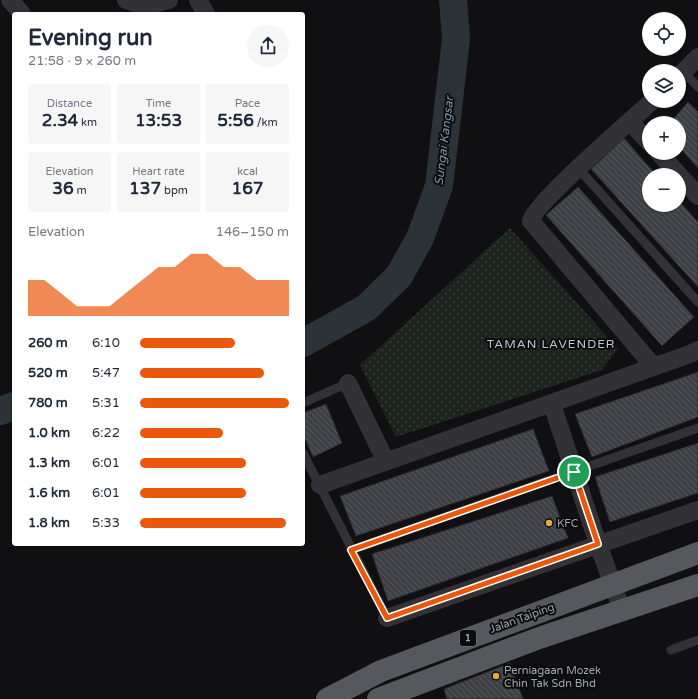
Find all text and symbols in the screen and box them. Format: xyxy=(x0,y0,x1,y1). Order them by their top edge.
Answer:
map controls xyxy=(642,12,686,212)
button: locate xyxy=(642,12,686,56)
text: Evening run xyxy=(28,25,153,51)
button: share xyxy=(247,25,289,67)
text: 21:58 · 9 × 260 m xyxy=(28,53,136,69)
button: layers xyxy=(642,64,686,108)
water label: Sungai Kangsar xyxy=(432,95,457,186)
text: Distance xyxy=(47,97,92,110)
text: Time xyxy=(146,97,171,110)
text: Pace xyxy=(235,97,260,110)
text: 2.34 xyxy=(42,110,78,131)
text: 13:53 xyxy=(135,110,182,131)
text: 5:56 xyxy=(217,110,254,131)
text: km xyxy=(78,116,97,129)
text: /km xyxy=(254,116,278,129)
button: + xyxy=(642,116,686,160)
text: Elevation xyxy=(45,165,94,178)
text: Heart rate xyxy=(132,165,185,178)
text: kcal xyxy=(237,165,258,178)
button: − xyxy=(642,168,686,212)
text: 36 xyxy=(52,178,74,199)
text: 137 xyxy=(129,178,161,199)
text: 167 xyxy=(231,178,264,199)
text: m xyxy=(74,184,87,197)
text: bpm xyxy=(161,184,188,197)
text: Elevation xyxy=(28,224,85,240)
text: 146–150 m xyxy=(216,224,289,240)
text: 260 m xyxy=(28,335,68,351)
text: 6:10 xyxy=(92,335,120,351)
district label: TAMAN LAVENDER xyxy=(487,337,615,351)
text: 520 m xyxy=(28,365,68,381)
text: 5:47 xyxy=(92,365,120,381)
text: 780 m xyxy=(28,395,68,411)
text: 5:31 xyxy=(92,395,120,411)
text: 1.0 km xyxy=(28,425,70,441)
text: 6:22 xyxy=(92,425,120,441)
text: 1.3 km xyxy=(28,455,70,471)
text: 6:01 xyxy=(92,455,120,471)
pin xyxy=(557,455,591,489)
icon: arrive xyxy=(563,461,585,483)
text: 1.6 km xyxy=(28,485,70,501)
text: 6:01 xyxy=(92,485,120,501)
text: 1.8 km xyxy=(28,515,70,531)
text: 5:33 xyxy=(92,515,120,531)
place label: KFC xyxy=(557,517,579,530)
marker: KFC xyxy=(544,518,554,528)
street label: Jalan Taiping xyxy=(488,600,556,636)
road number: 1 xyxy=(460,630,476,646)
place label: Perniagaan Mozek Chin Tak Sdn Bhd xyxy=(504,664,601,690)
marker: Perniagaan Mozek Chin Tak Sdn Bhd xyxy=(491,671,501,681)

